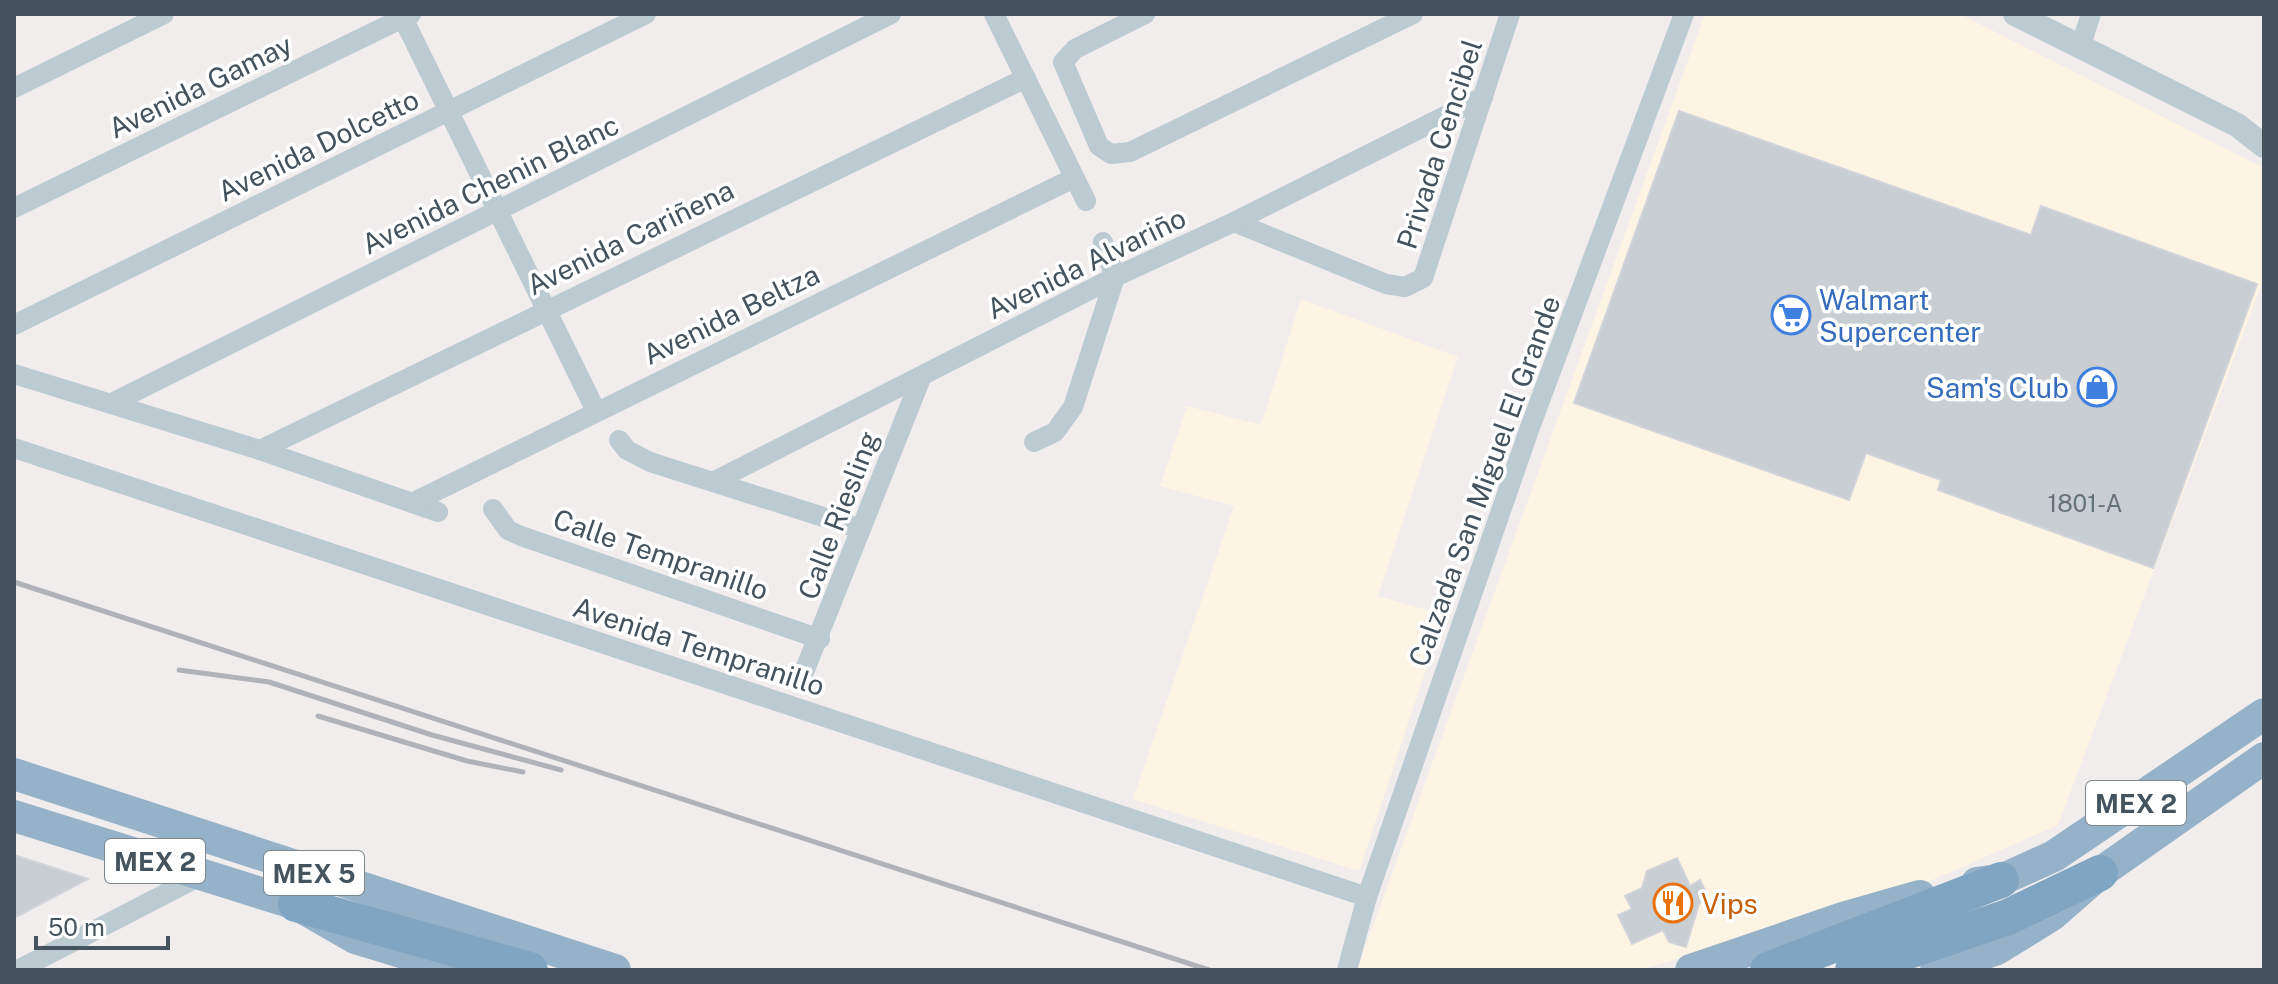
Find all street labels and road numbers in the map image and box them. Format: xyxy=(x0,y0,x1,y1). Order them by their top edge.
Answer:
street label: Avenida Gamay xyxy=(103,27,297,145)
street label: Privada Cencibel xyxy=(1390,35,1488,253)
street label: Avenida Dolcetto xyxy=(212,82,424,208)
street label: Avenida Chenin Blanc xyxy=(356,107,624,261)
street label: Avenida Cariñena xyxy=(521,173,739,301)
street label: Avenida Alvariño xyxy=(981,201,1191,325)
street label: Avenida Beltza xyxy=(637,257,825,371)
street label: Calzada San Miguel El Grande xyxy=(1401,291,1567,671)
street label: Calle Riesling xyxy=(791,426,885,604)
street label: Calle Tempranillo xyxy=(549,502,773,606)
street label: Avenida Tempranillo xyxy=(569,590,829,702)
road number: MEX 2 xyxy=(2086,781,2186,825)
road number: MEX 2 xyxy=(105,839,205,883)
road number: MEX 5 xyxy=(264,851,364,895)

